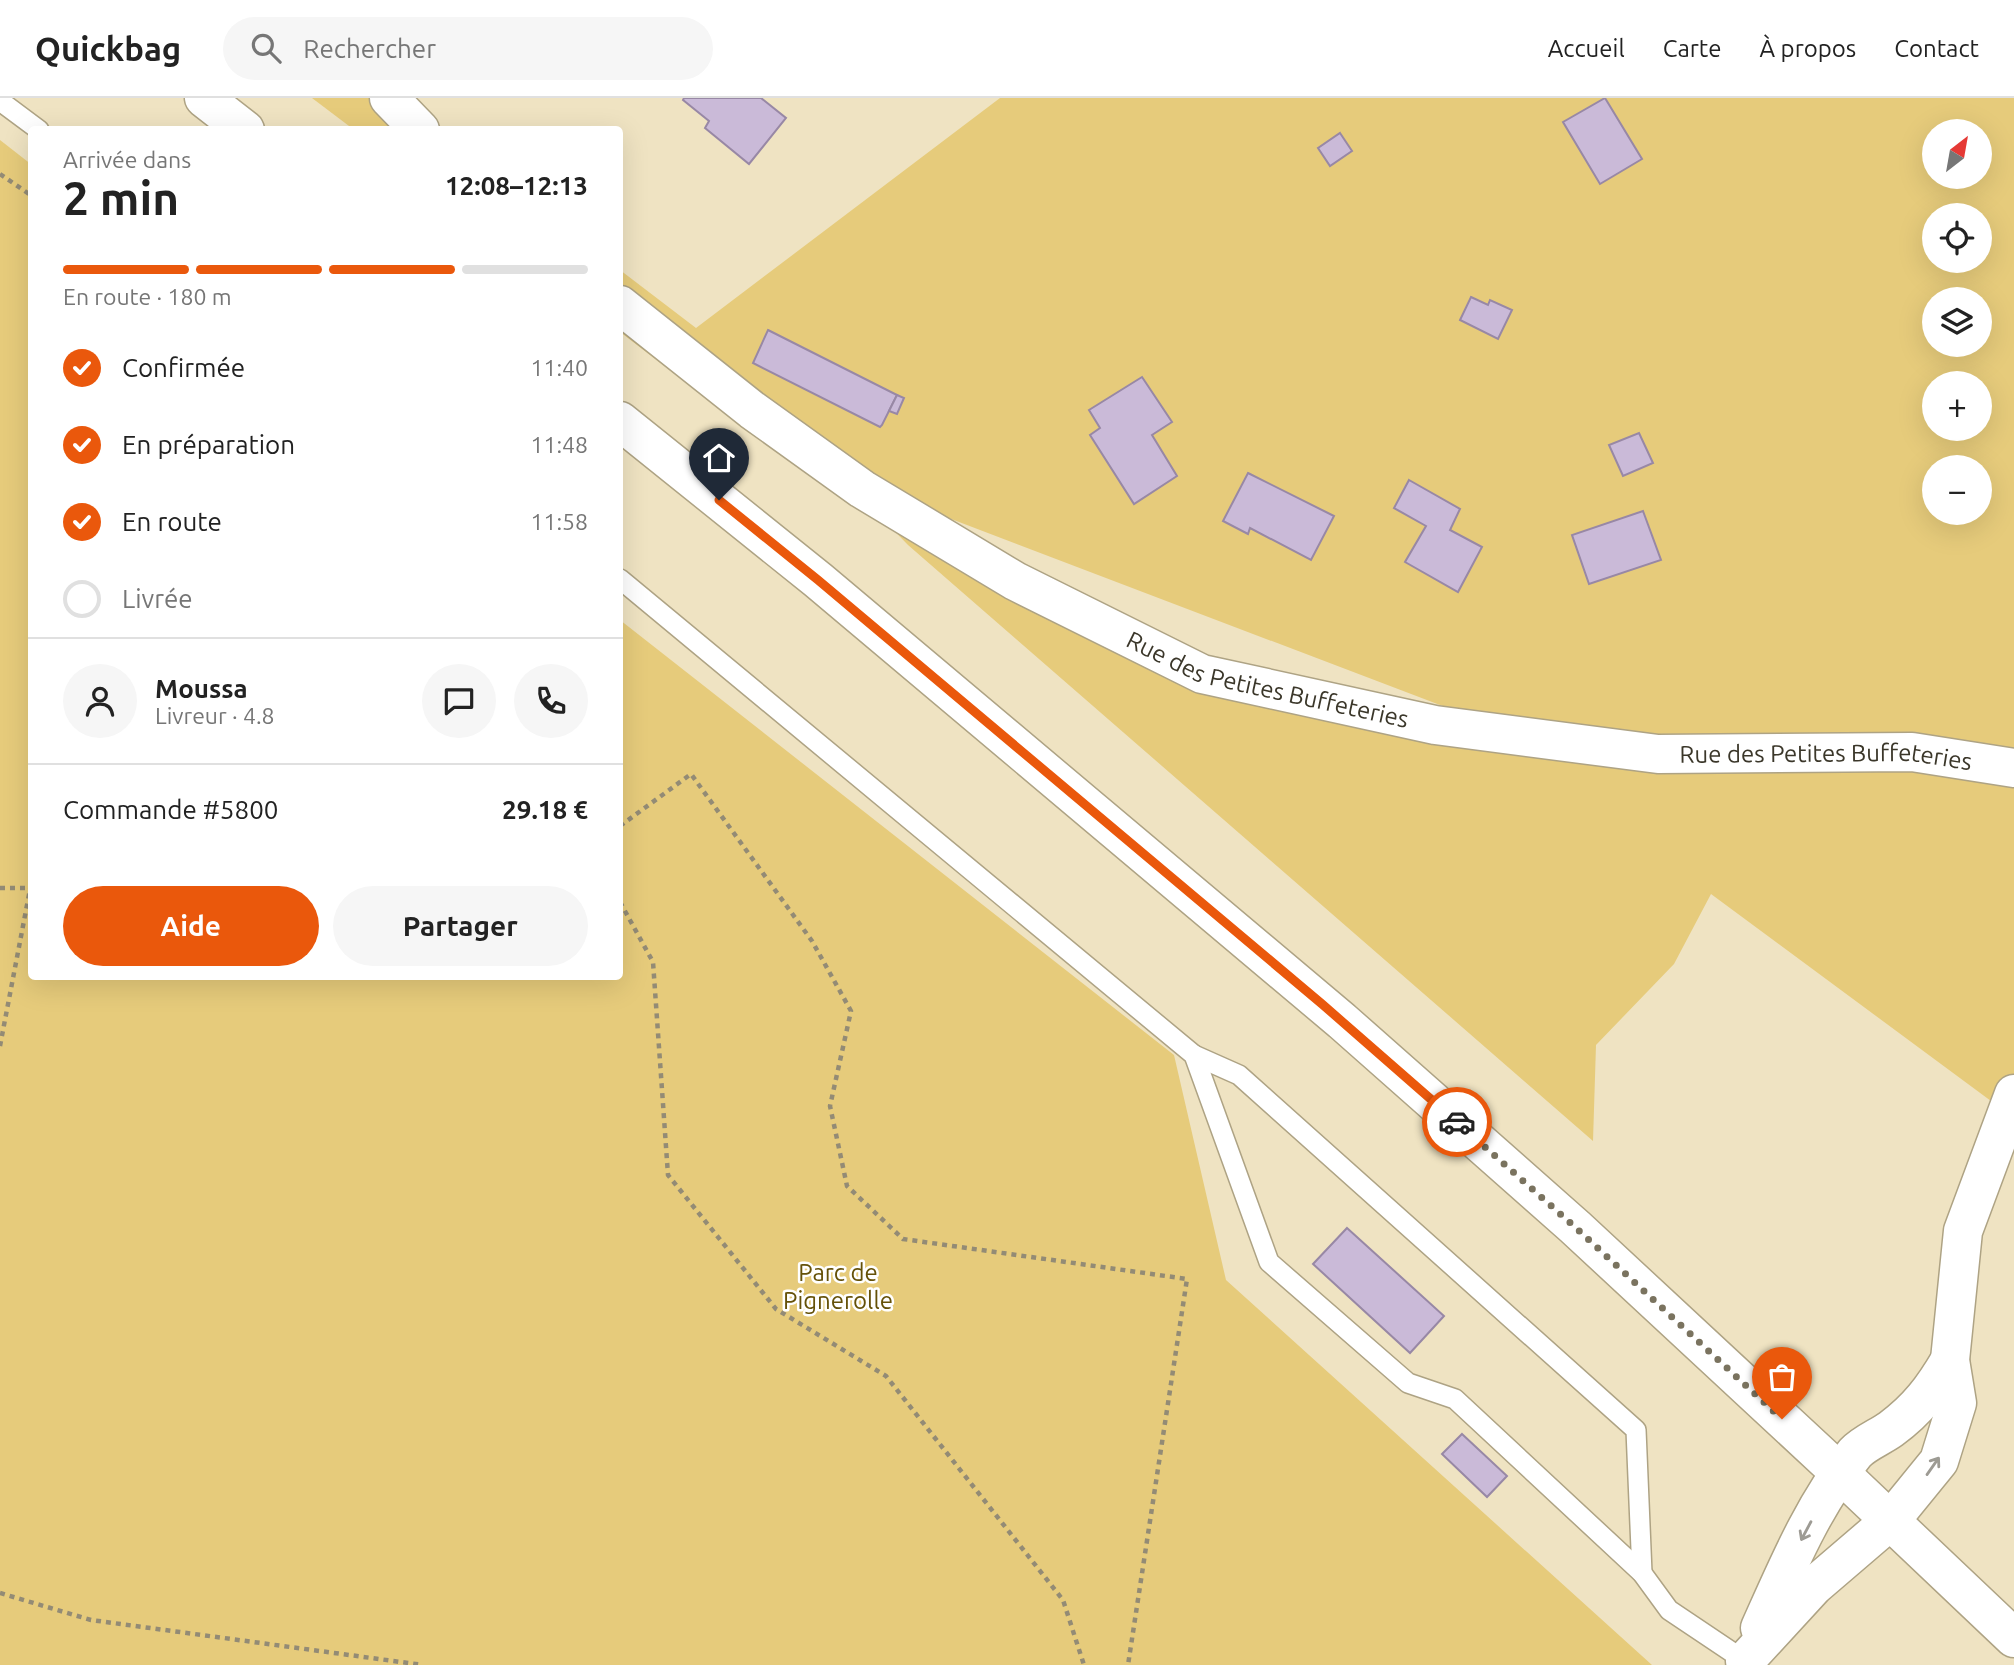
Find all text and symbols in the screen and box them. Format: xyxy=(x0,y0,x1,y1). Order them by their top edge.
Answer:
search box xyxy=(223,17,713,80)
icon: search xyxy=(247,29,285,67)
text: Quickbag xyxy=(35,30,181,67)
text: Rechercher xyxy=(303,34,436,63)
text: Accueil xyxy=(1548,35,1625,62)
text: Carte xyxy=(1663,35,1722,62)
text: À propos xyxy=(1760,35,1856,62)
text: Contact xyxy=(1894,35,1979,62)
north arrow xyxy=(1922,119,1992,189)
map controls xyxy=(1922,119,1992,525)
text: Arrivée dans xyxy=(63,147,191,172)
text: 12:08–12:13 xyxy=(445,171,588,200)
text: 2 min xyxy=(63,172,179,224)
button: locate xyxy=(1922,203,1992,273)
text: En route · 180 m xyxy=(63,284,232,309)
button: layers xyxy=(1922,287,1992,357)
icon: check xyxy=(63,349,101,387)
text: Confirmée xyxy=(122,353,245,382)
text: 11:40 xyxy=(530,355,588,380)
button: + xyxy=(1922,371,1992,441)
icon: check xyxy=(63,426,101,464)
pin xyxy=(689,428,749,500)
text: En préparation xyxy=(122,430,295,459)
text: 11:48 xyxy=(530,432,588,457)
icon: home xyxy=(700,439,738,477)
button: − xyxy=(1922,455,1992,525)
icon: check xyxy=(63,503,101,541)
text: En route xyxy=(122,507,222,536)
text: 11:58 xyxy=(530,509,588,534)
text: Livrée xyxy=(122,584,193,613)
street label: Rue des Petites Buffeteries xyxy=(1122,625,1411,732)
button: person xyxy=(63,664,137,738)
button: chat xyxy=(422,664,496,738)
button: phone xyxy=(514,664,588,738)
text: Moussa xyxy=(155,674,248,703)
text: Livreur · 4.8 xyxy=(155,703,275,728)
street label: Rue des Petites Buffeteries xyxy=(1679,739,1974,775)
text: Commande #5800 xyxy=(63,795,279,824)
text: 29.18 € xyxy=(502,795,588,824)
button: Aide xyxy=(63,886,319,966)
button: Partager xyxy=(333,886,588,966)
courier xyxy=(1422,1087,1492,1157)
icon: car xyxy=(1438,1103,1476,1141)
park label: Parc de Pignerolle xyxy=(783,1259,893,1314)
pin xyxy=(1752,1347,1812,1419)
icon: bag xyxy=(1763,1358,1801,1396)
one-way arrow xyxy=(1925,1457,1940,1476)
one-way arrow xyxy=(1799,1520,1812,1541)

